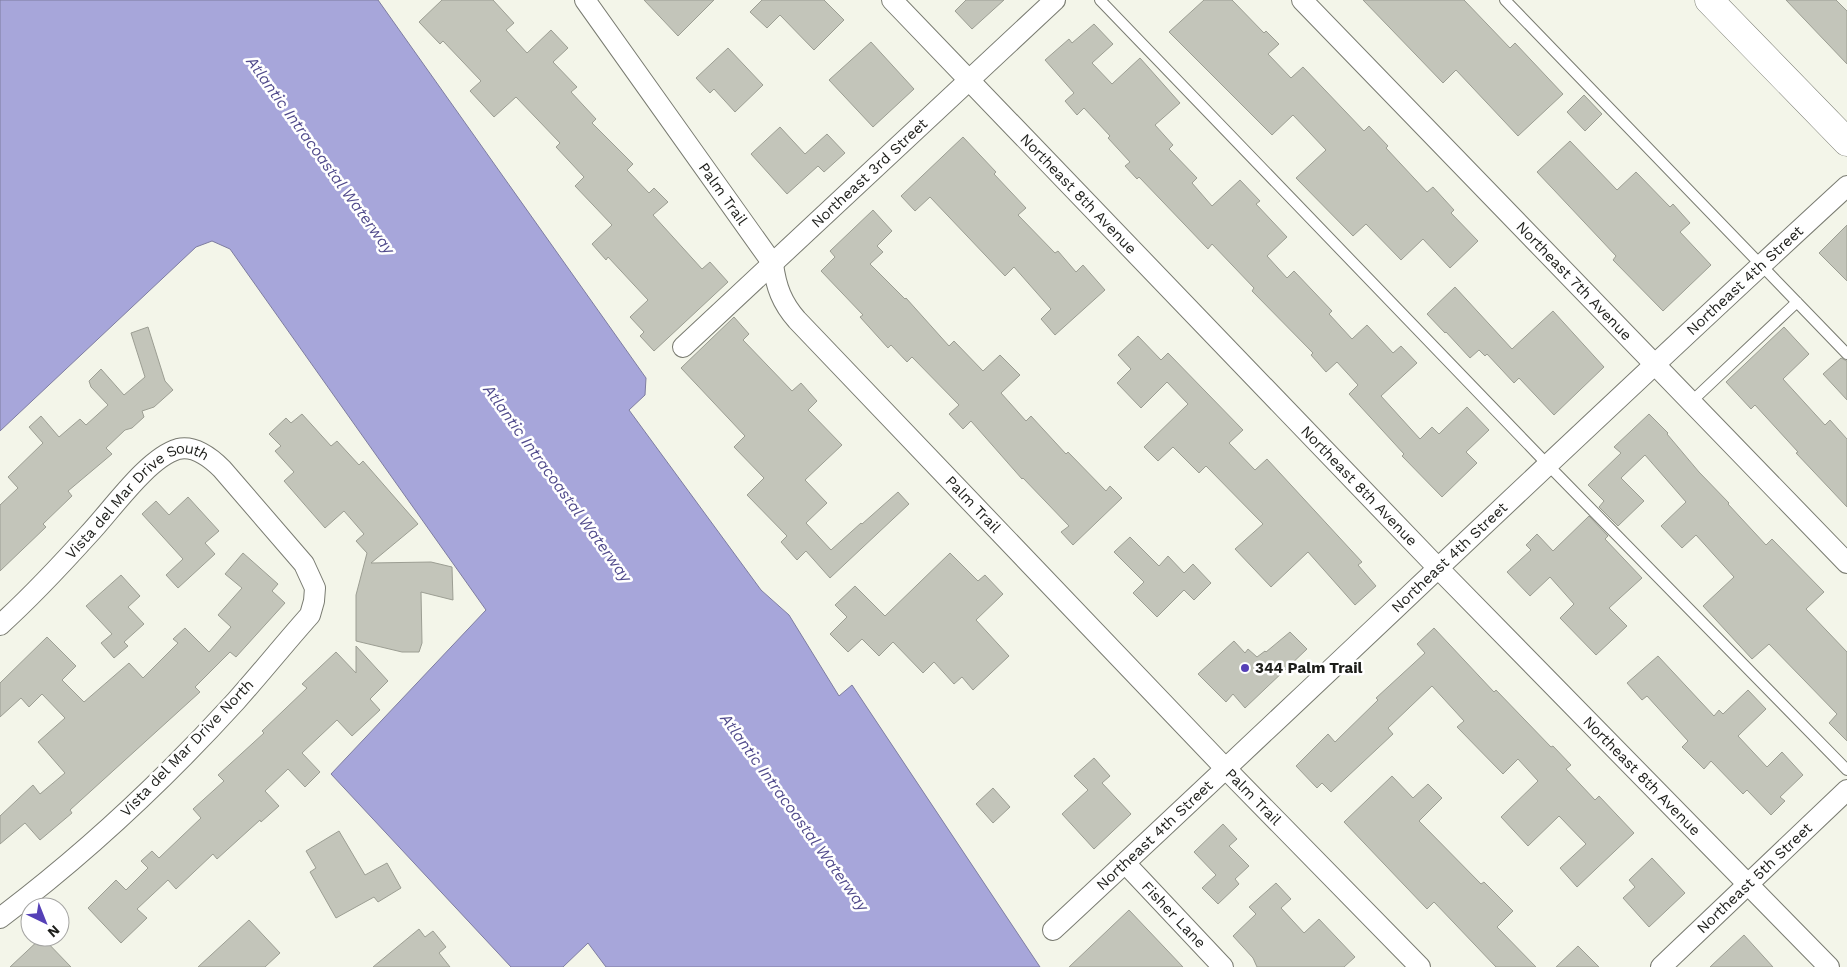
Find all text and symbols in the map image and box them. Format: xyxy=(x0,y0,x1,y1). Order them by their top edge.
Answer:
water label: Atlantic Intracoastal Waterway xyxy=(242,52,399,259)
street label: Northeast 3rd Street xyxy=(808,114,932,231)
street label: Northeast 8th Avenue xyxy=(1016,130,1140,258)
street label: Palm Trail xyxy=(695,159,752,229)
street label: Northeast 7th Avenue xyxy=(1512,218,1636,344)
street label: Northeast 4th Street xyxy=(1683,221,1807,339)
water label: Atlantic Intracoastal Waterway xyxy=(479,380,636,587)
street label: Northeast 8th Avenue xyxy=(1297,422,1421,550)
street label: Vista del Mar Drive South xyxy=(62,439,212,563)
street label: Palm Trail xyxy=(942,472,1005,537)
street label: Northeast 4th Street xyxy=(1388,498,1512,616)
place label: 344 Palm Trail xyxy=(1255,659,1363,677)
marker: 344 Palm Trail xyxy=(1239,662,1251,674)
street label: Vista del Mar Drive North xyxy=(117,676,257,820)
water label: Atlantic Intracoastal Waterway xyxy=(716,709,873,916)
street label: Northeast 8th Avenue xyxy=(1579,712,1704,839)
street label: Palm Trail xyxy=(1222,765,1285,829)
street label: Northeast 4th Street xyxy=(1093,776,1217,894)
street label: Northeast 5th Street xyxy=(1693,819,1816,937)
street label: Fisher Lane xyxy=(1138,877,1210,952)
north arrow xyxy=(20,897,70,947)
text: N xyxy=(45,922,63,941)

